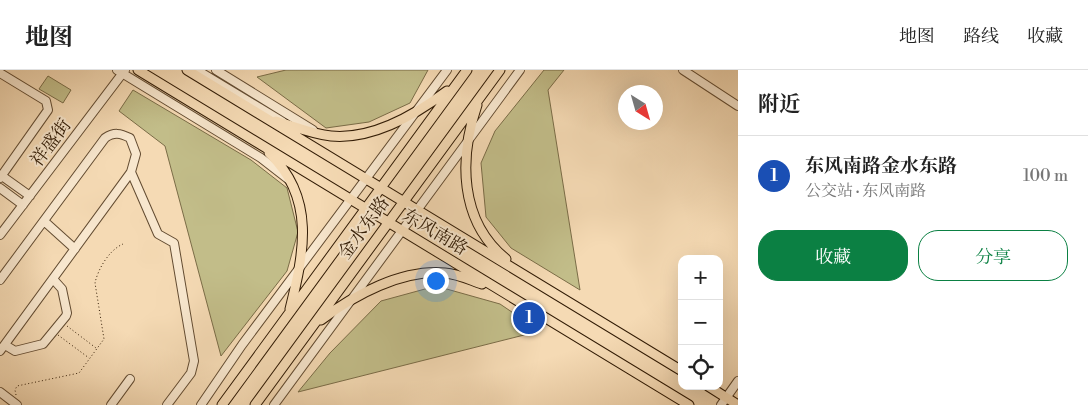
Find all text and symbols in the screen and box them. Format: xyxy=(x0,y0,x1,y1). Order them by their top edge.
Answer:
text: 地图 xyxy=(25,23,73,53)
text: 地图 xyxy=(899,25,935,48)
text: 路线 xyxy=(963,25,999,48)
text: 收藏 xyxy=(1027,25,1063,48)
north arrow xyxy=(618,85,663,130)
text: 附近 xyxy=(758,92,800,118)
street label: 祥盛街 xyxy=(26,115,76,171)
text: 东风南路金水东路 xyxy=(805,154,957,178)
text: 1 xyxy=(770,166,778,186)
text: 100 m xyxy=(1023,166,1068,186)
text: 公交站 · 东风南路 xyxy=(805,181,926,201)
street label: 金水东路 xyxy=(334,192,394,264)
street label: 东风南路 xyxy=(398,204,472,260)
button: 收藏 xyxy=(758,230,908,281)
button: 分享 xyxy=(918,230,1068,281)
map controls xyxy=(678,255,723,390)
button: + xyxy=(678,255,723,300)
your location xyxy=(423,268,449,294)
pin: 1 xyxy=(513,299,545,337)
button: − xyxy=(678,300,723,345)
button: locate xyxy=(678,345,723,390)

